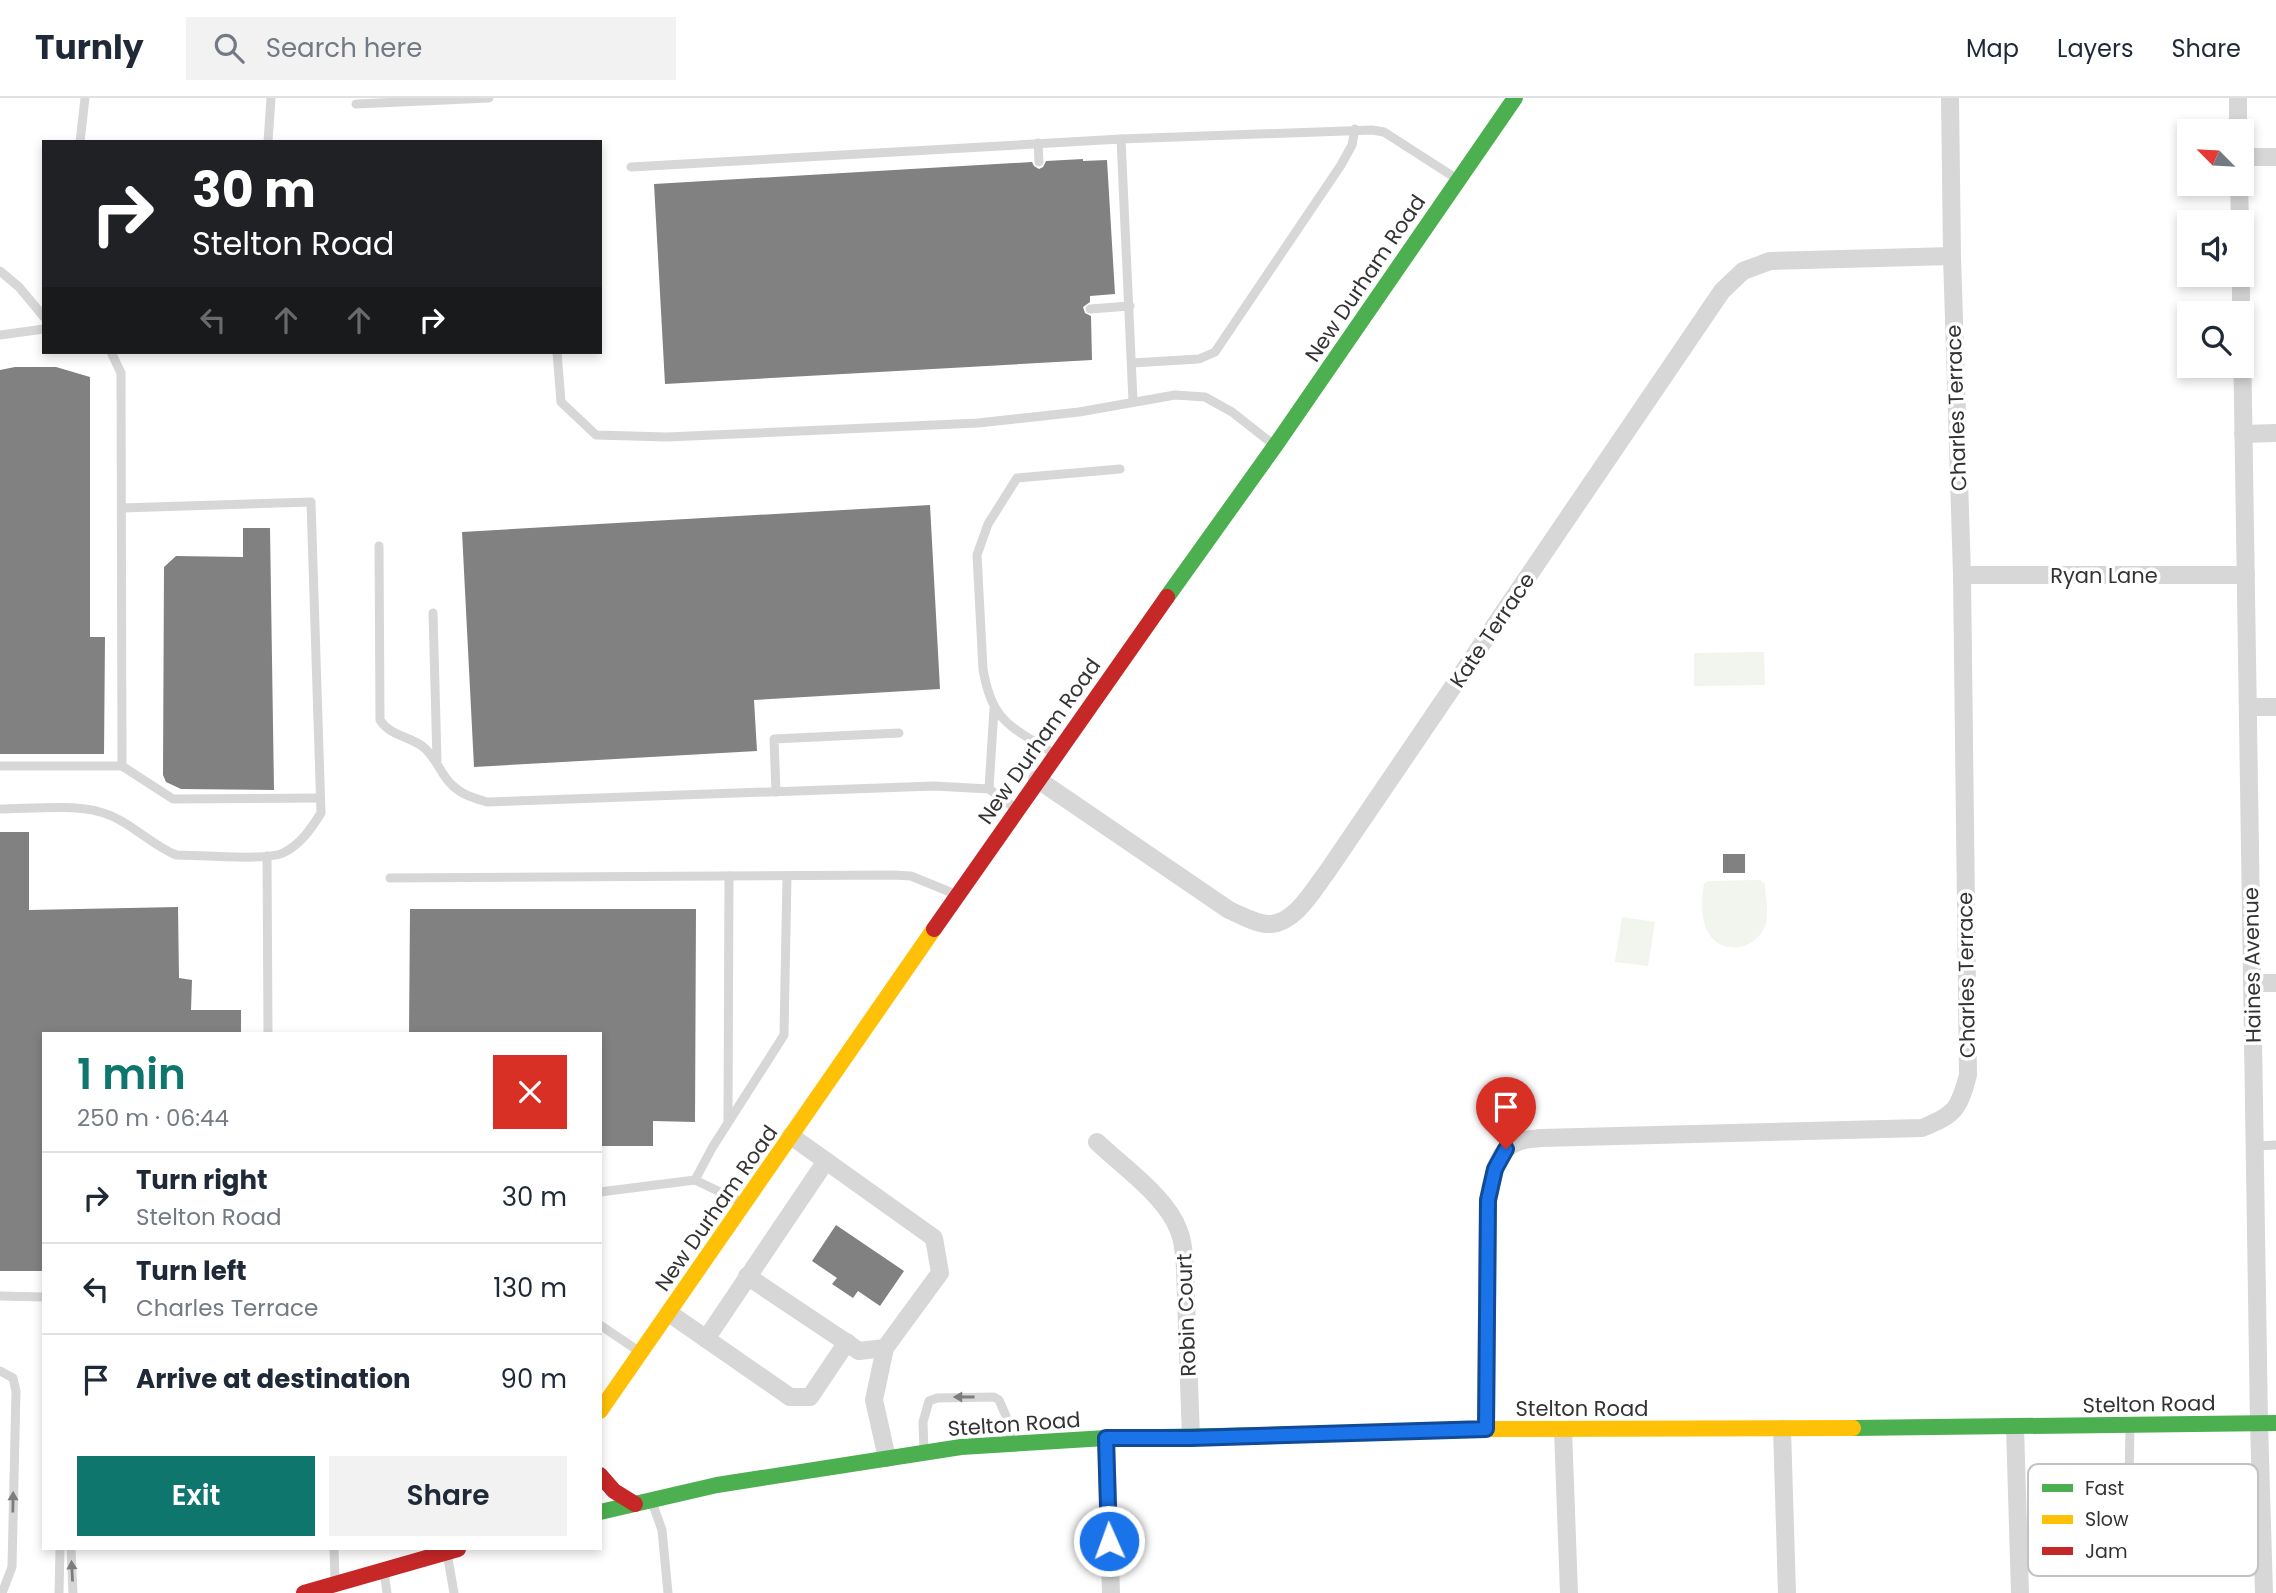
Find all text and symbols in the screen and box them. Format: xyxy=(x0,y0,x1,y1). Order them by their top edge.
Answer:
search box xyxy=(186,17,676,80)
text: Turnly xyxy=(35,24,144,71)
icon: search xyxy=(210,29,248,67)
text: Search here xyxy=(266,30,422,66)
text: Map xyxy=(1966,32,2019,65)
text: Layers xyxy=(2057,32,2133,65)
text: Share xyxy=(2171,32,2241,65)
north arrow xyxy=(2177,119,2254,196)
map controls xyxy=(2177,119,2254,378)
text: 30 m xyxy=(192,156,316,224)
icon: right xyxy=(77,168,168,259)
street label: New Durham Road xyxy=(1298,189,1432,367)
button: sound xyxy=(2177,210,2254,287)
text: Stelton Road xyxy=(192,221,395,266)
icon: left xyxy=(194,301,232,339)
icon: ahead xyxy=(267,301,305,339)
icon: ahead xyxy=(340,301,378,339)
icon: right xyxy=(413,301,451,339)
button: search xyxy=(2177,301,2254,378)
street label: Charles Terrace xyxy=(1939,324,1973,492)
street label: Ryan Lane xyxy=(2050,561,2158,590)
street label: Kate Terrace xyxy=(1443,567,1541,693)
street label: New Durham Road xyxy=(971,652,1107,830)
street label: Haines Avenue xyxy=(2236,887,2268,1043)
street label: Charles Terrace xyxy=(1950,892,1982,1058)
text: 1 min xyxy=(77,1045,186,1104)
button: close xyxy=(493,1055,567,1129)
pin xyxy=(1476,1077,1536,1149)
icon: arrive xyxy=(1487,1088,1525,1126)
text: 250 m · 06:44 xyxy=(77,1102,229,1134)
street label: New Durham Road xyxy=(648,1119,784,1297)
text: Turn right xyxy=(136,1162,268,1198)
icon: right xyxy=(77,1179,115,1217)
text: 30 m xyxy=(502,1179,567,1215)
text: Stelton Road xyxy=(136,1201,282,1233)
text: Turn left xyxy=(136,1253,247,1289)
street label: Robin Court xyxy=(1169,1253,1203,1377)
icon: left xyxy=(77,1270,115,1308)
text: 130 m xyxy=(493,1270,567,1306)
text: Charles Terrace xyxy=(136,1292,318,1324)
icon: arrive xyxy=(77,1361,115,1399)
text: Arrive at destination xyxy=(136,1361,411,1397)
text: 90 m xyxy=(501,1361,567,1397)
street label: Stelton Road xyxy=(2082,1388,2216,1420)
one-way arrow xyxy=(953,1391,975,1403)
street label: Stelton Road xyxy=(1516,1394,1648,1423)
street label: Stelton Road xyxy=(947,1405,1081,1443)
button: Exit xyxy=(77,1456,315,1536)
button: Share xyxy=(329,1456,567,1536)
legend xyxy=(2028,1464,2258,1576)
text: Fast xyxy=(2085,1475,2124,1502)
one-way arrow xyxy=(8,1491,19,1513)
position arrow xyxy=(1072,1504,1146,1578)
text: Slow xyxy=(2085,1506,2129,1533)
text: Jam xyxy=(2085,1538,2127,1565)
one-way arrow xyxy=(66,1560,77,1582)

